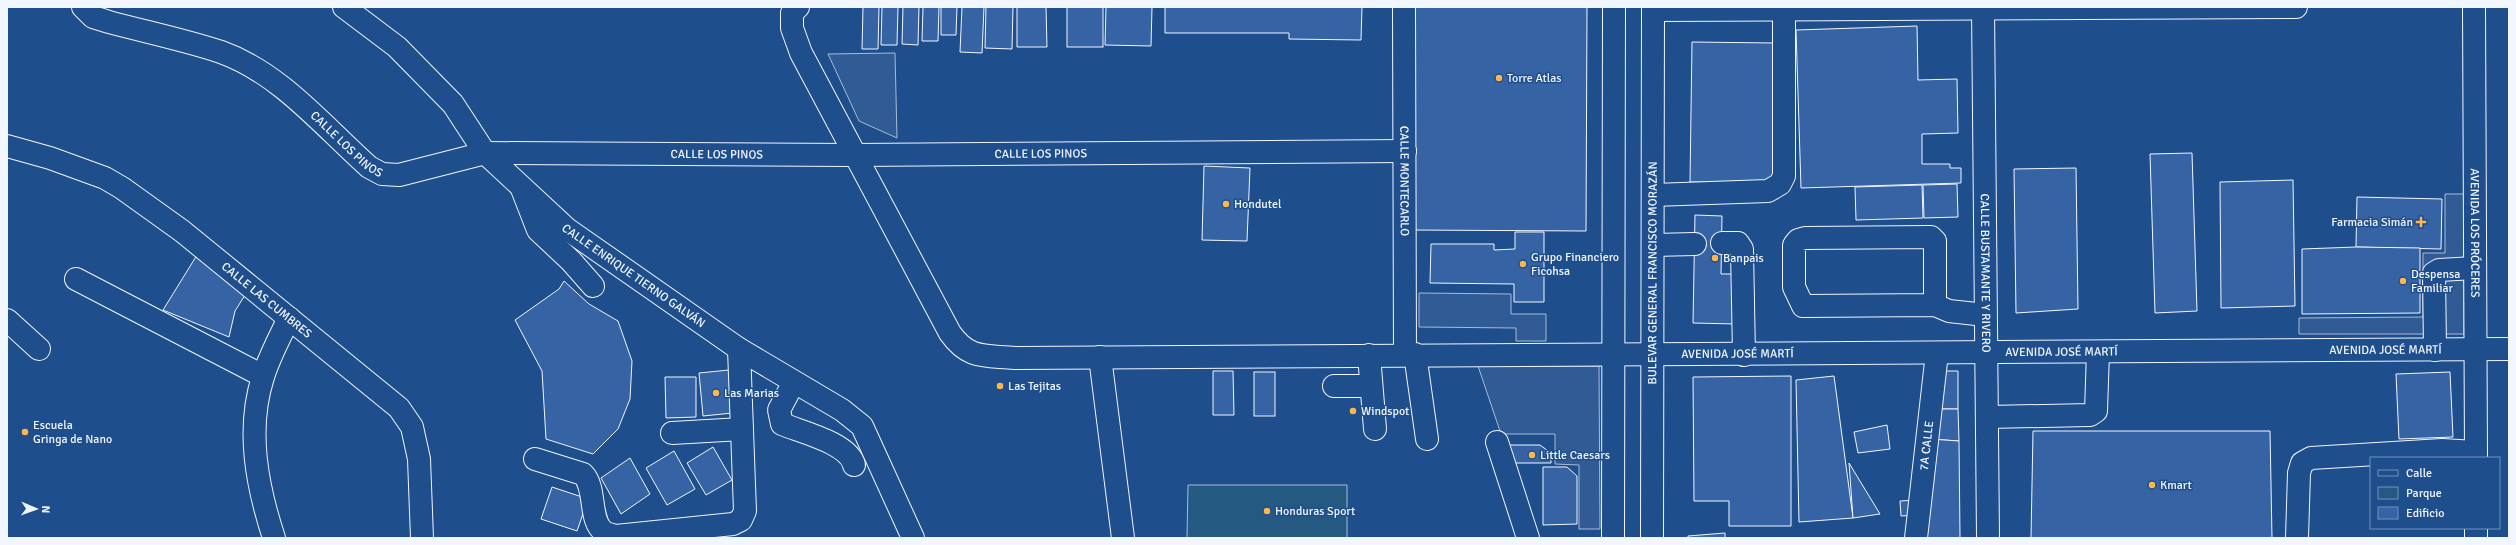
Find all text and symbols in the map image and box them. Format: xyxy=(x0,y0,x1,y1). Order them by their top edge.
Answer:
place label: Torre Atlas xyxy=(1507,71,1562,86)
marker: Torre Atlas xyxy=(1494,73,1504,83)
street label: CALLE LOS PINOS xyxy=(307,108,385,181)
street label: CALLE MONTECARLO xyxy=(1396,126,1412,236)
street label: CALLE LOS PINOS xyxy=(994,146,1087,162)
street label: CALLE LOS PINOS xyxy=(670,147,763,163)
street label: BULEVAR GENERAL FRANCISCO MORAZÁN xyxy=(1645,161,1661,385)
street label: AVENIDA LOS PRÓCERES xyxy=(2467,168,2482,298)
street label: CALLE BUSTAMANTE Y RIVERO xyxy=(1977,193,1993,353)
place label: Hondutel xyxy=(1234,197,1282,212)
marker: Hondutel xyxy=(1221,199,1231,209)
place label: Farmacia Simán xyxy=(2331,215,2413,230)
marker: Farmacia Simán xyxy=(2416,217,2426,227)
street label: CALLE ENRIQUE TIERNO GALVÁN xyxy=(558,221,708,331)
place label: Grupo Financiero Ficohsa xyxy=(1531,250,1619,279)
place label: Banpais xyxy=(1723,251,1764,266)
marker: Banpais xyxy=(1710,253,1720,263)
street label: CALLE LAS CUMBRES xyxy=(218,259,315,342)
marker: Grupo Financiero Ficohsa xyxy=(1518,259,1528,269)
place label: Despensa Familiar xyxy=(2411,267,2460,296)
marker: Despensa Familiar xyxy=(2398,276,2408,286)
street label: AVENIDA JOSÉ MARTÍ xyxy=(2329,342,2442,358)
street label: AVENIDA JOSÉ MARTÍ xyxy=(2005,344,2118,360)
street label: AVENIDA JOSÉ MARTÍ xyxy=(1681,346,1794,362)
place label: Las Tejitas xyxy=(1008,379,1061,394)
marker: Las Tejitas xyxy=(995,381,1005,391)
place label: Las Marias xyxy=(724,386,779,401)
marker: Las Marias xyxy=(711,388,721,398)
place label: Windspot xyxy=(1361,404,1409,419)
marker: Windspot xyxy=(1348,406,1358,416)
place label: Escuela Gringa de Nano xyxy=(33,418,112,447)
street label: 7A CALLE xyxy=(1917,420,1937,471)
marker: Escuela Gringa de Nano xyxy=(20,427,30,437)
place label: Little Caesars xyxy=(1540,448,1610,463)
marker: Little Caesars xyxy=(1527,450,1537,460)
legend xyxy=(2370,457,2500,529)
text: Calle xyxy=(2406,466,2432,481)
place label: Kmart xyxy=(2160,478,2192,493)
marker: Kmart xyxy=(2147,480,2157,490)
text: Parque xyxy=(2406,486,2442,501)
north arrow xyxy=(16,489,56,529)
place label: Honduras Sport xyxy=(1275,504,1355,519)
text: N xyxy=(39,505,52,513)
marker: Honduras Sport xyxy=(1262,506,1272,516)
text: Edificio xyxy=(2406,506,2444,521)

